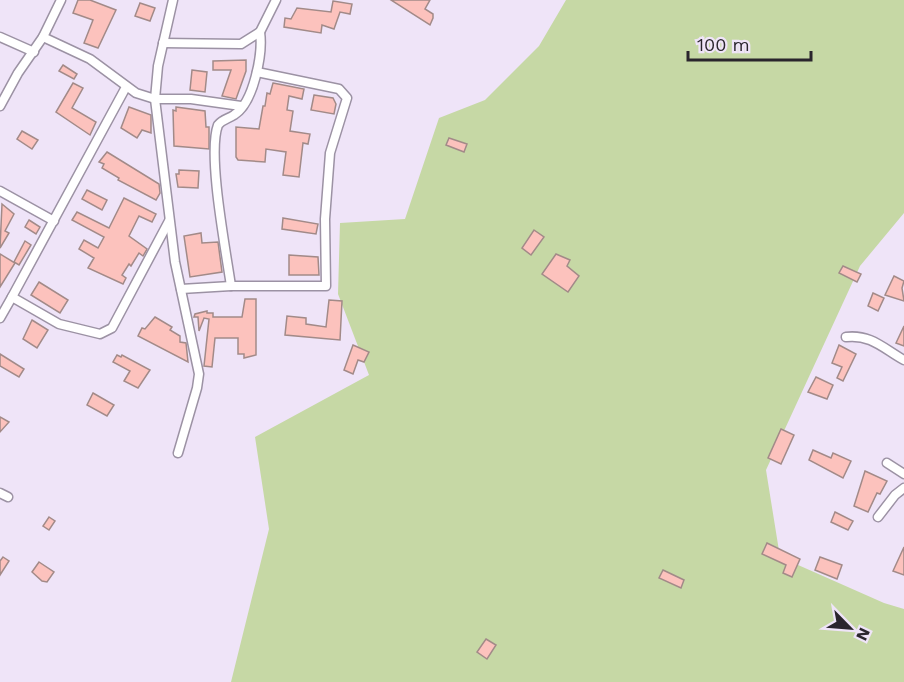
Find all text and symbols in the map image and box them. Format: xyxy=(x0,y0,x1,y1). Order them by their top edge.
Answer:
scale bar xyxy=(688,24,811,62)
text: 100 m xyxy=(697,34,750,55)
north arrow xyxy=(820,598,880,658)
text: N xyxy=(852,625,874,644)

